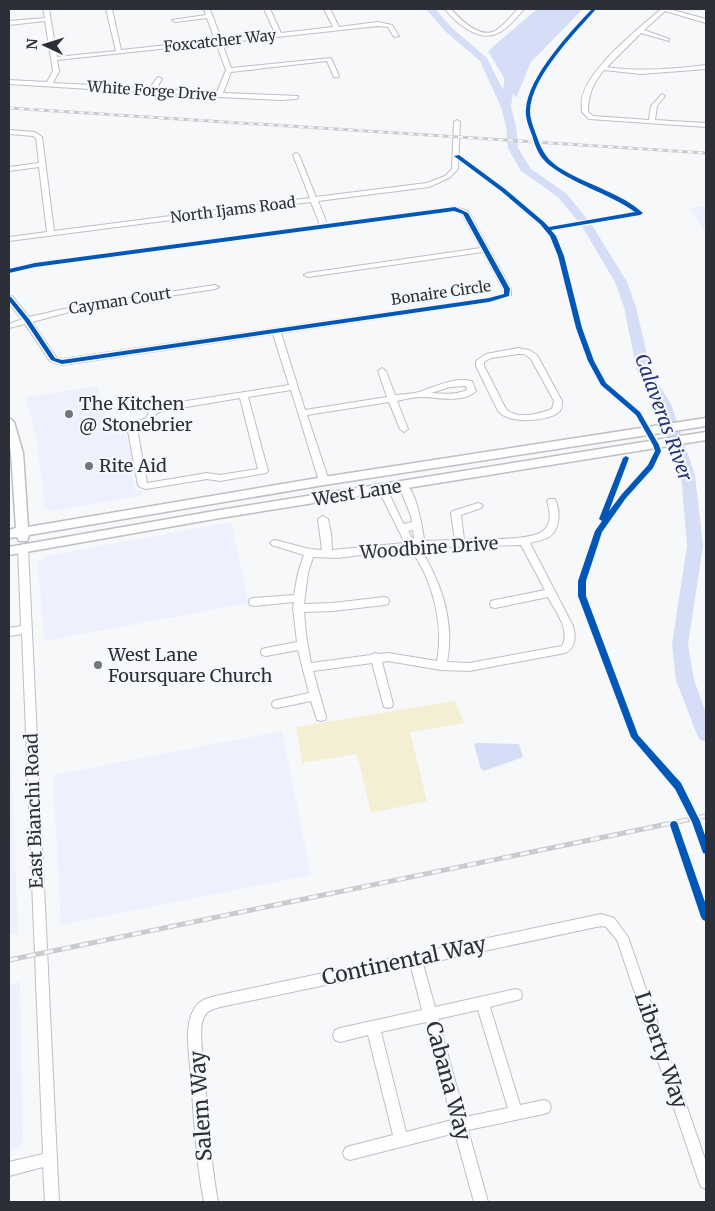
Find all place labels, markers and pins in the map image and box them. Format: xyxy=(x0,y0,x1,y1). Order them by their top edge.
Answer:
place label: The Kitchen @ Stonebrier xyxy=(79,392,193,436)
marker: The Kitchen @ Stonebrier xyxy=(63,408,75,420)
place label: Rite Aid xyxy=(99,454,167,477)
marker: Rite Aid xyxy=(83,460,95,472)
place label: West Lane Foursquare Church xyxy=(107,643,272,687)
marker: West Lane Foursquare Church xyxy=(92,659,104,671)

